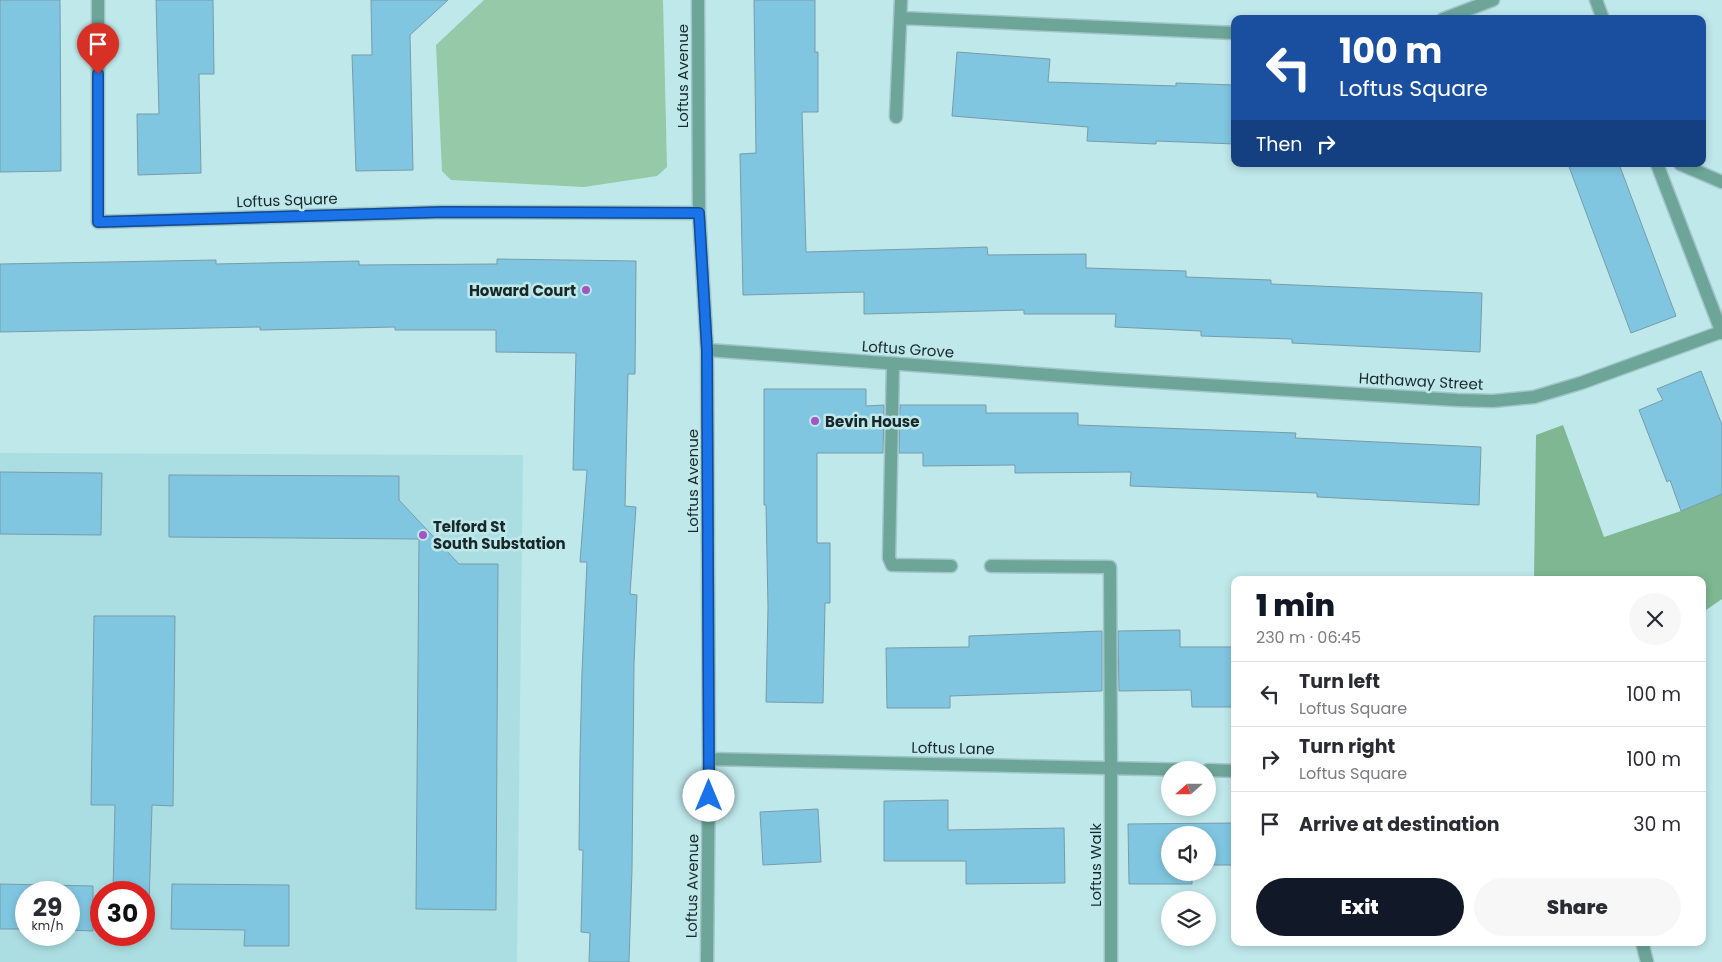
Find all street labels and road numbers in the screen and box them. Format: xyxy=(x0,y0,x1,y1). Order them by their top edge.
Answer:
street label: Loftus Avenue xyxy=(672,24,693,128)
street label: Loftus Square xyxy=(236,188,338,212)
street label: Loftus Grove xyxy=(861,335,955,363)
street label: Hathaway Street xyxy=(1358,367,1484,395)
street label: Loftus Avenue xyxy=(682,429,703,533)
street label: Loftus Lane xyxy=(911,737,995,759)
street label: Loftus Walk xyxy=(1085,823,1106,907)
street label: Loftus Avenue xyxy=(681,834,703,938)

